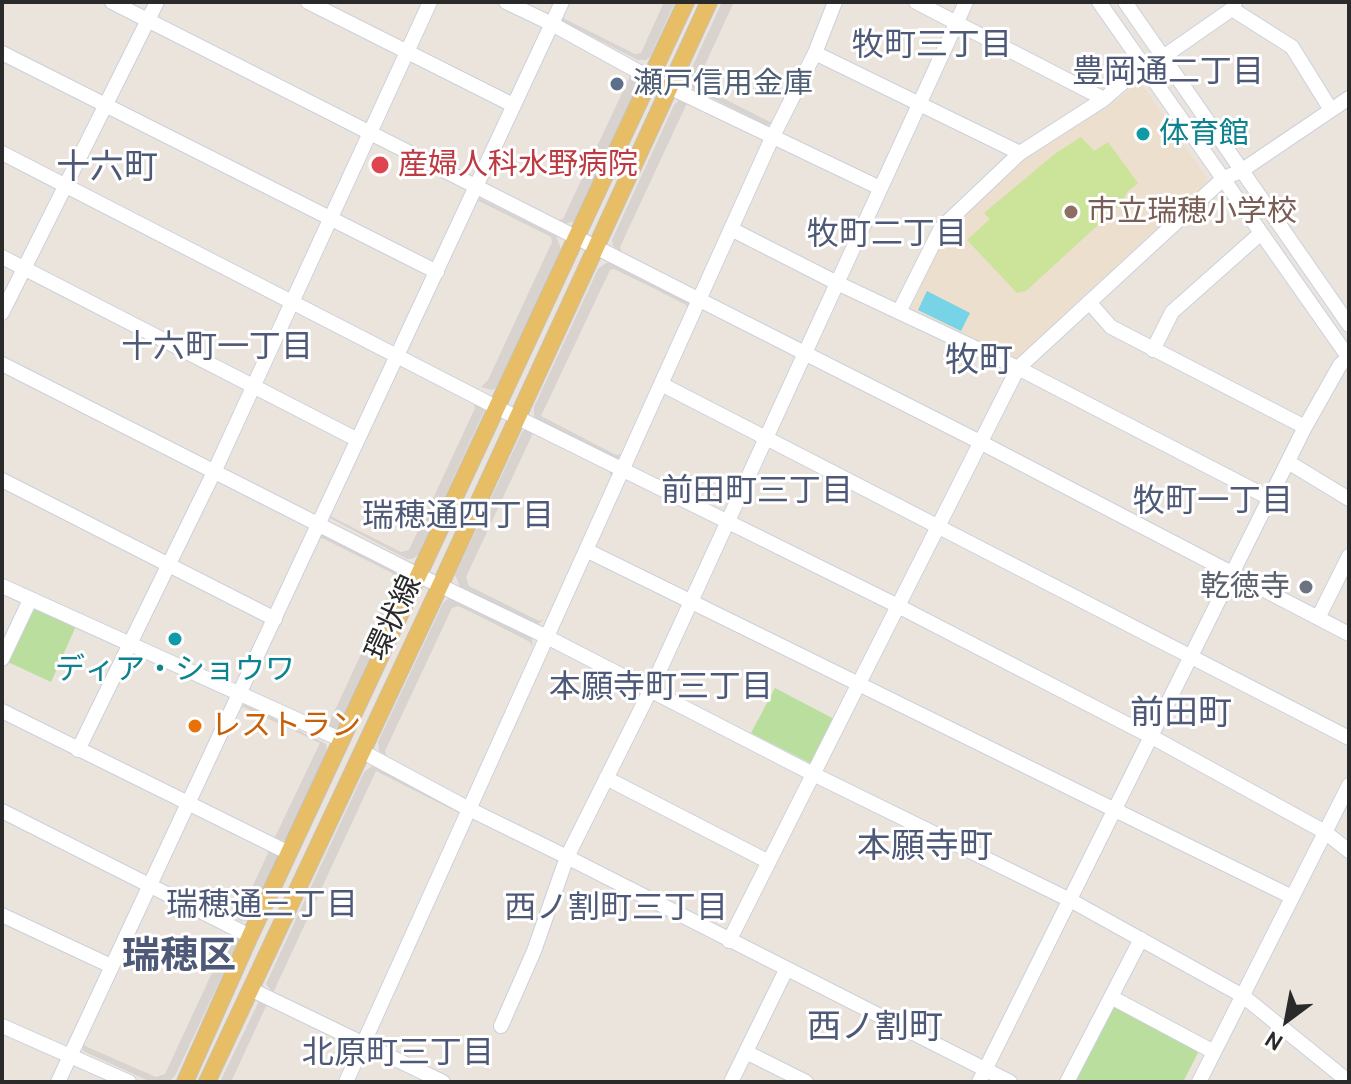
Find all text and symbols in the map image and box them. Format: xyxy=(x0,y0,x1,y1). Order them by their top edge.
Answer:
district label: 牧町三丁目 xyxy=(852,27,1012,65)
district label: 豊岡通二丁目 xyxy=(1072,54,1264,92)
place label: 瀬戸信用金庫 xyxy=(633,66,813,102)
marker: 瀬戸信用金庫 xyxy=(608,75,626,93)
place label: 体育館 xyxy=(1159,116,1249,152)
marker: 体育館 xyxy=(1134,125,1152,143)
place label: 産婦人科水野病院 xyxy=(398,147,638,183)
district label: 十六町 xyxy=(56,148,158,188)
marker: 産婦人科水野病院 xyxy=(369,154,391,176)
place label: 市立瑞穂小学校 xyxy=(1087,194,1297,230)
marker: 市立瑞穂小学校 xyxy=(1062,203,1080,221)
district label: 牧町二丁目 xyxy=(807,216,967,254)
district label: 十六町一丁目 xyxy=(121,329,313,367)
district label: 牧町 xyxy=(945,341,1013,381)
district label: 前田町三丁目 xyxy=(661,473,853,511)
district label: 牧町一丁目 xyxy=(1133,483,1293,521)
district label: 瑞穂通四丁目 xyxy=(362,498,554,536)
place label: 乾徳寺 xyxy=(1200,569,1290,605)
street label: 環状線 xyxy=(359,570,429,666)
marker: 乾徳寺 xyxy=(1297,578,1315,596)
marker: ディア・ショウワ xyxy=(166,630,184,648)
place label: ディア・ショウワ xyxy=(55,652,295,688)
district label: 本願寺町三丁目 xyxy=(549,669,773,707)
district label: 前田町 xyxy=(1130,694,1232,734)
place label: レストラン xyxy=(211,708,361,744)
marker: レストラン xyxy=(186,717,204,735)
district label: 本願寺町 xyxy=(857,827,993,867)
district label: 瑞穂通三丁目 xyxy=(166,887,358,925)
district label: 西ノ割町三丁目 xyxy=(504,890,728,928)
district label: 瑞穂区 xyxy=(122,934,236,980)
north arrow xyxy=(1247,980,1327,1060)
district label: 西ノ割町 xyxy=(807,1008,943,1048)
text: N xyxy=(1260,1025,1288,1056)
district label: 北原町三丁目 xyxy=(302,1035,494,1073)

